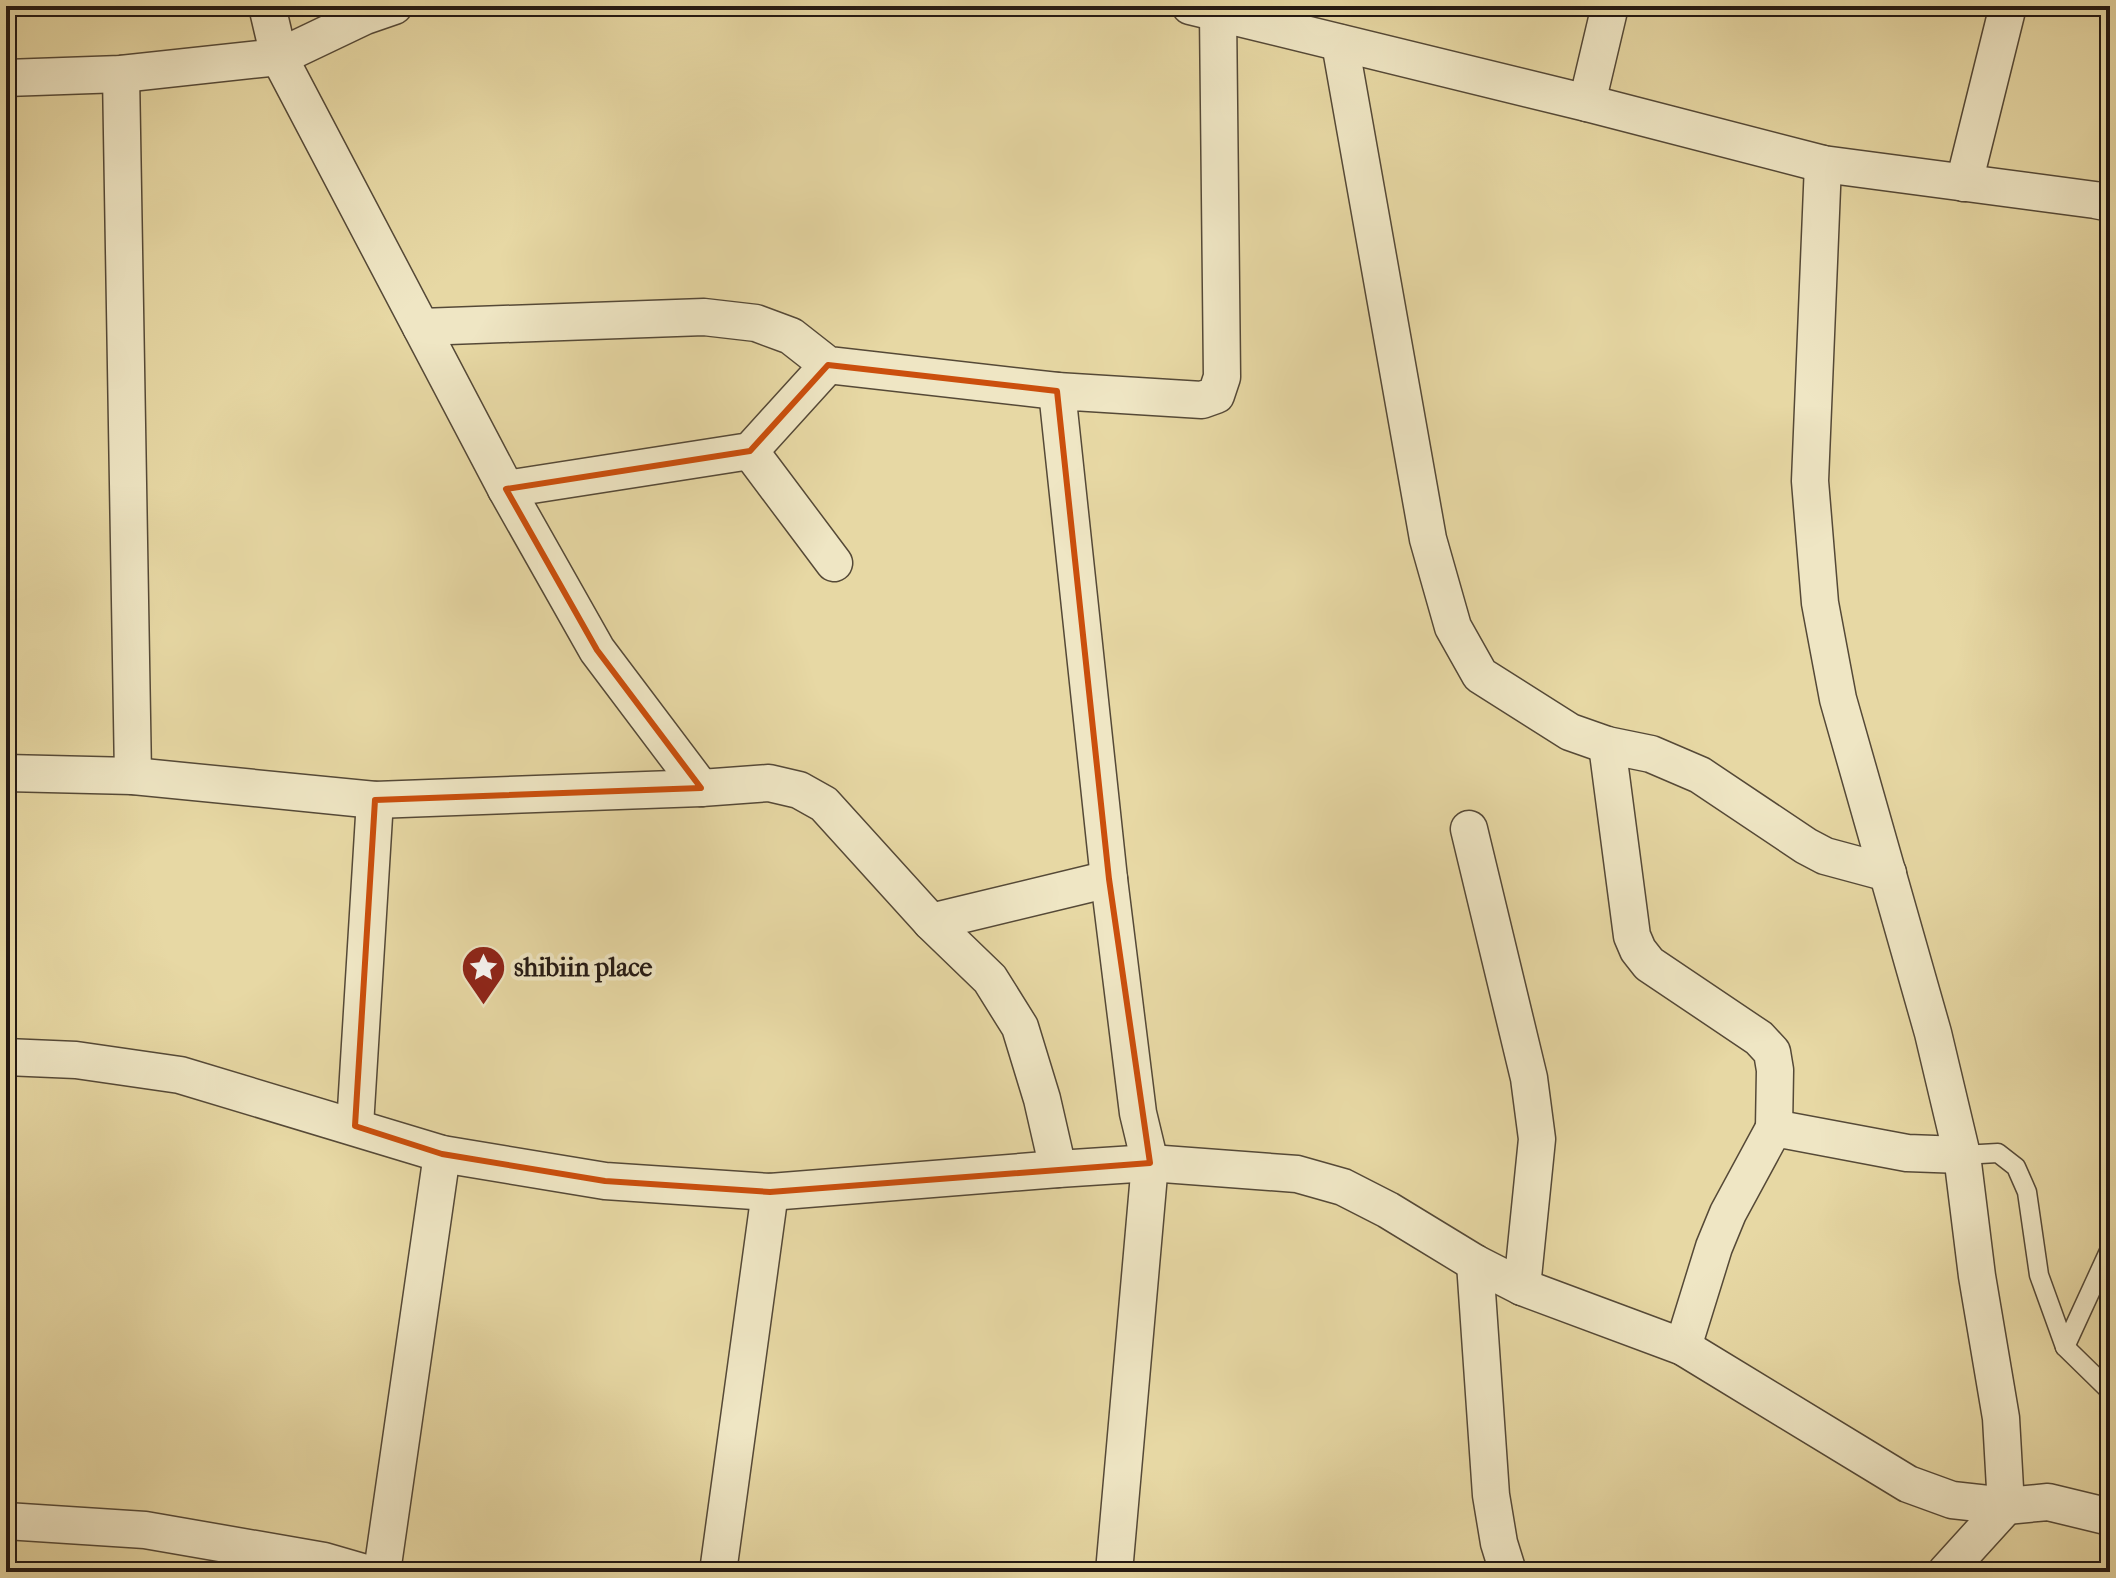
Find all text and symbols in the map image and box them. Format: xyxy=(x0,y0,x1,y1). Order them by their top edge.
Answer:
place icon: shibiin place xyxy=(459,943,507,1006)
place label: shibiin place xyxy=(514,952,653,983)

